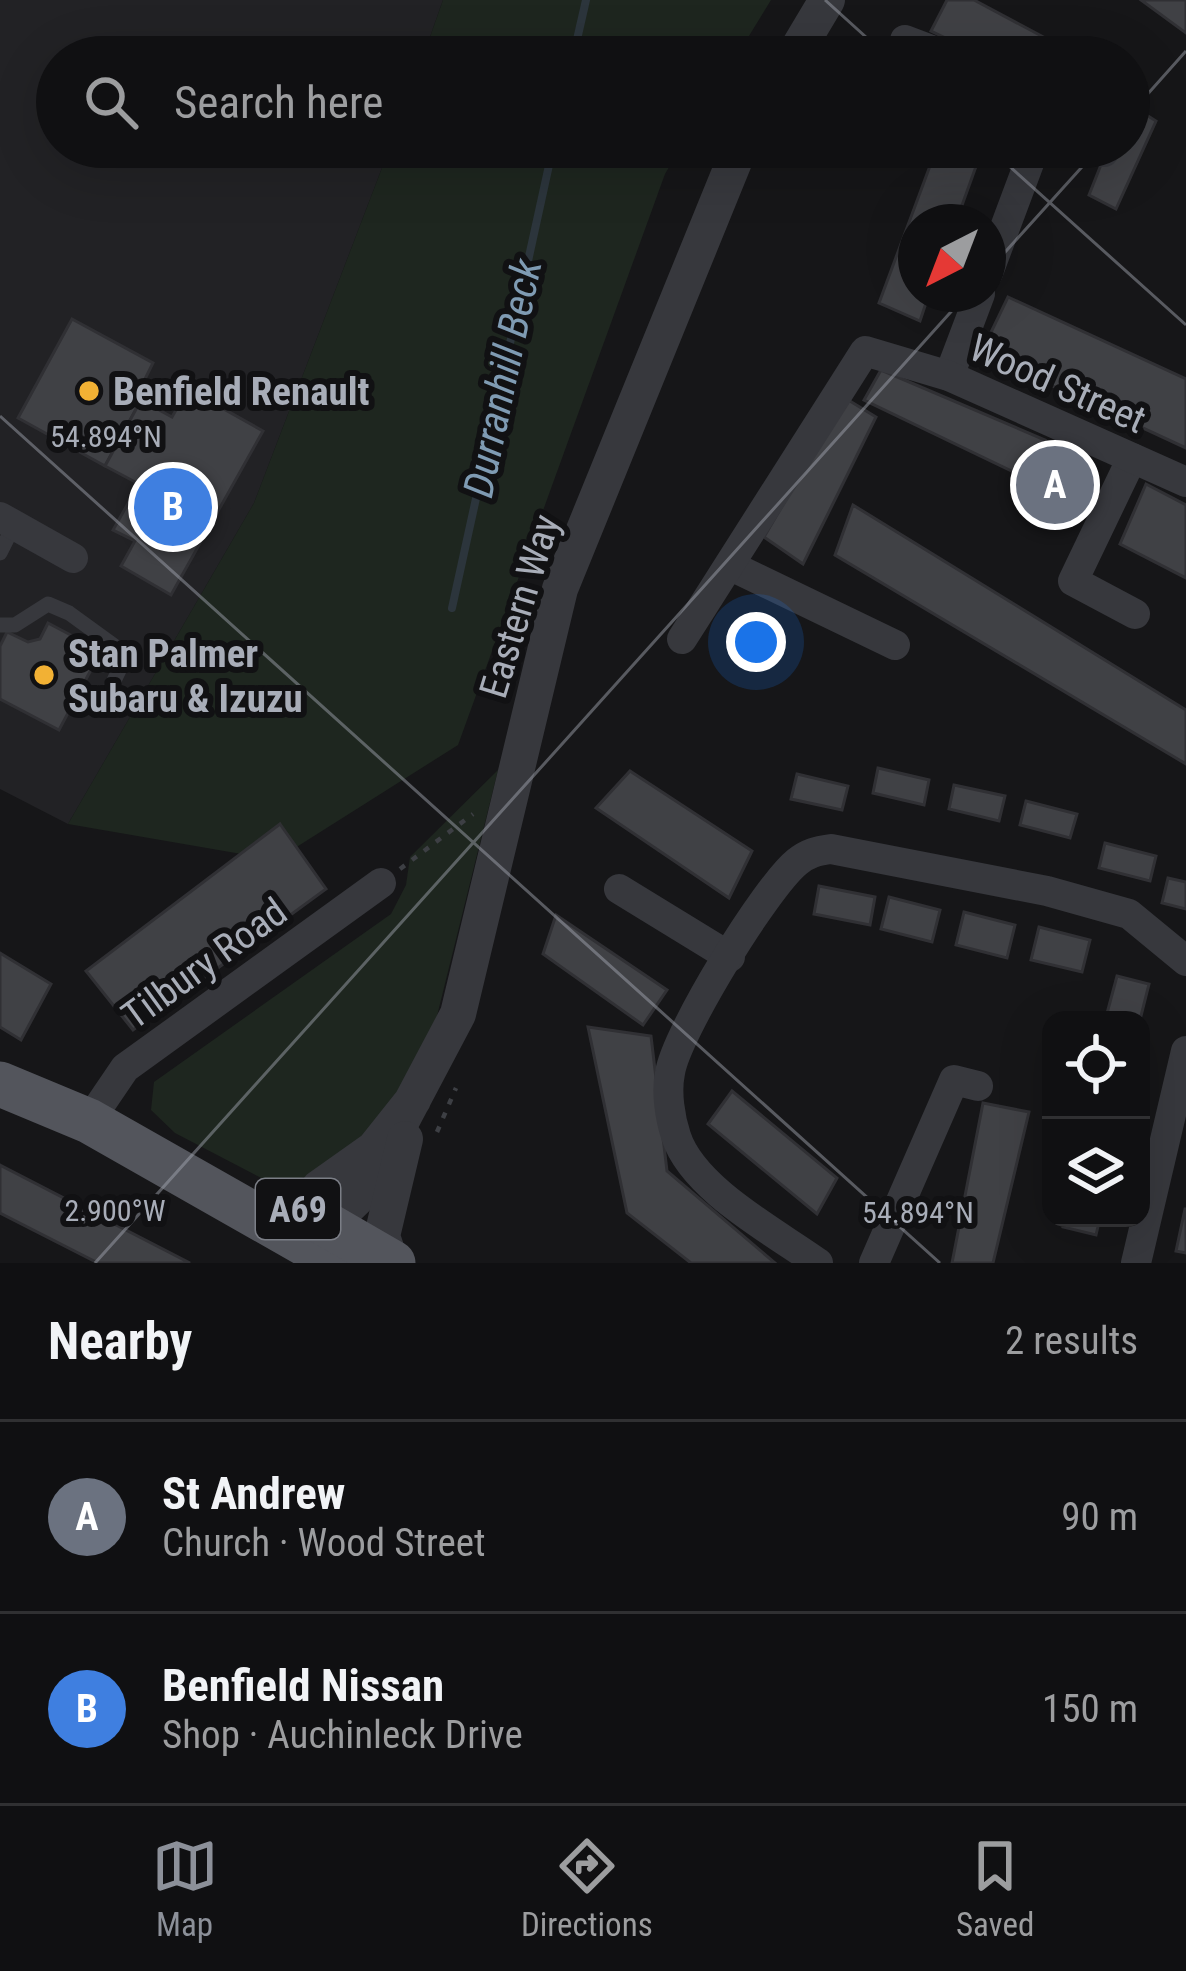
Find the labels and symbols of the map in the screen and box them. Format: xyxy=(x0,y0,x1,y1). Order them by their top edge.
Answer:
north arrow xyxy=(898,204,1006,312)
water label: Durranhill Beck xyxy=(453,254,552,502)
street label: Wood Street xyxy=(962,325,1153,443)
place label: Benfield Renault xyxy=(113,369,370,415)
marker: Benfield Renault xyxy=(76,378,102,404)
text: 54.894°N xyxy=(50,419,162,454)
pin: A xyxy=(1016,440,1094,530)
pin: B xyxy=(134,462,212,552)
street label: Eastern Way xyxy=(470,509,570,703)
your location xyxy=(726,612,786,672)
place label: Stan Palmer Subaru & Izuzu xyxy=(68,631,303,722)
marker: Stan Palmer Subaru & Izuzu xyxy=(31,662,57,688)
street label: Tilbury Road xyxy=(113,889,296,1039)
road number: A69 xyxy=(256,1179,340,1239)
text: 2.900°W xyxy=(64,1193,166,1228)
text: 54.894°N xyxy=(862,1195,974,1230)

